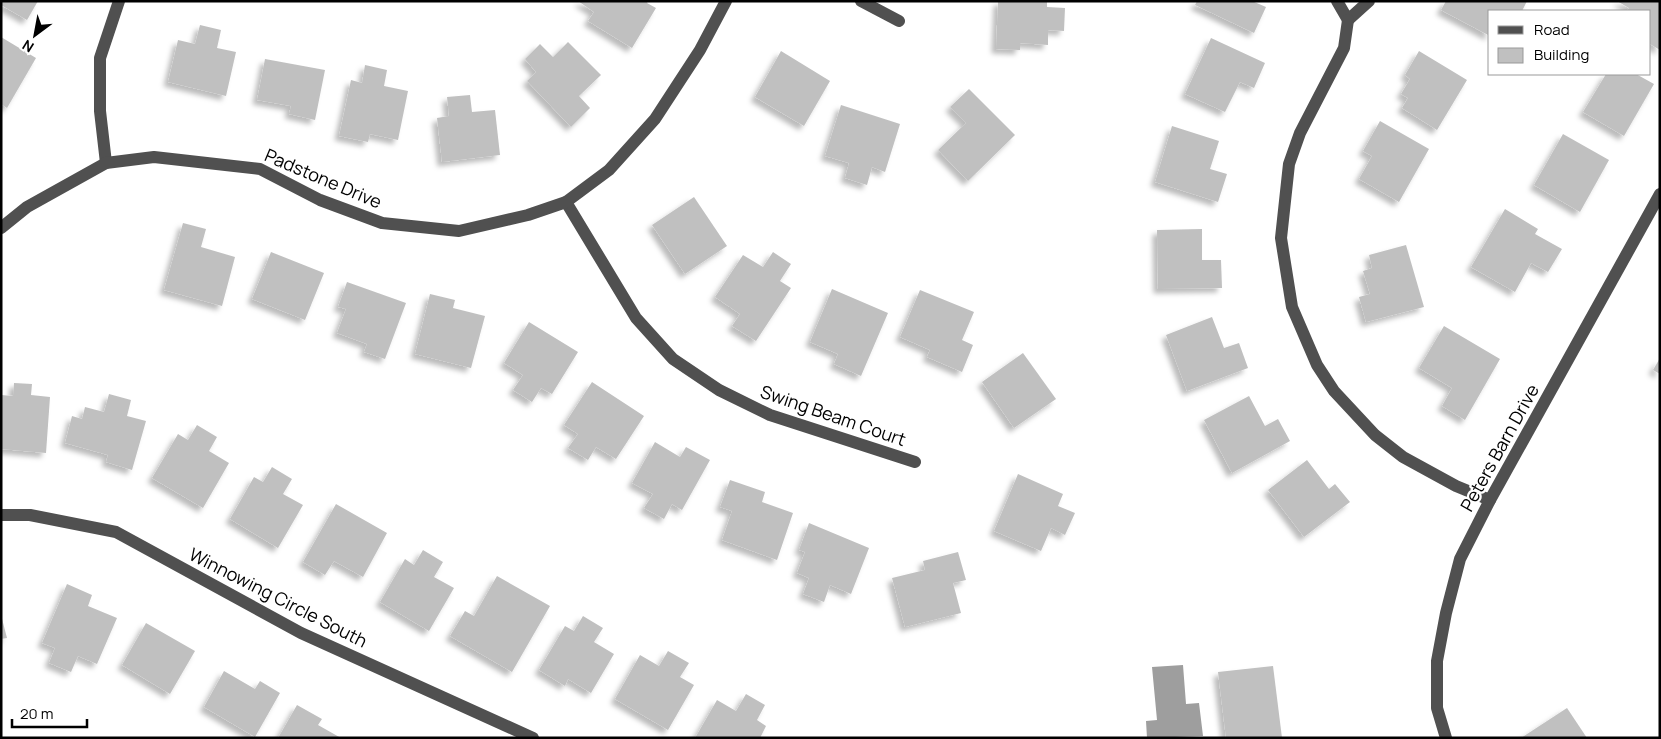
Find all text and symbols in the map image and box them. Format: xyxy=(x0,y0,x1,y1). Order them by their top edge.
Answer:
north arrow xyxy=(10,10,60,60)
legend xyxy=(1488,10,1651,75)
text: Road xyxy=(1534,19,1570,40)
text: N xyxy=(19,36,37,57)
text: Building xyxy=(1534,44,1589,65)
street label: Padstone Drive xyxy=(261,143,386,214)
street label: Swing Beam Court xyxy=(757,379,909,451)
street label: Peters Barn Drive xyxy=(1454,380,1544,515)
street label: Winnowing Circle South xyxy=(185,542,372,653)
scale bar xyxy=(12,696,88,728)
text: 20 m xyxy=(20,703,53,724)

